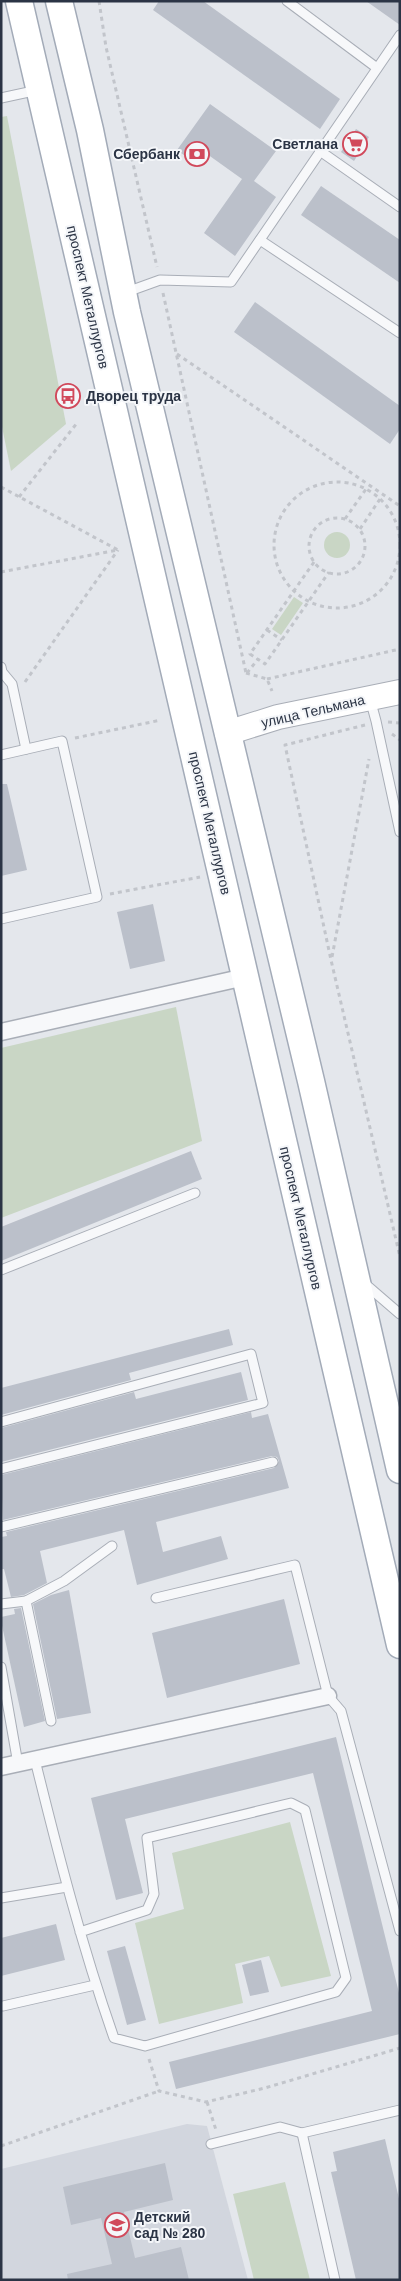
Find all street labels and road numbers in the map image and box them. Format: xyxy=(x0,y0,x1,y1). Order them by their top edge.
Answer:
street label: проспект Металлургов xyxy=(64,224,112,370)
street label: улица Тельмана xyxy=(260,691,367,731)
street label: проспект Металлургов xyxy=(186,750,234,896)
street label: проспект Металлургов xyxy=(277,1145,325,1291)

